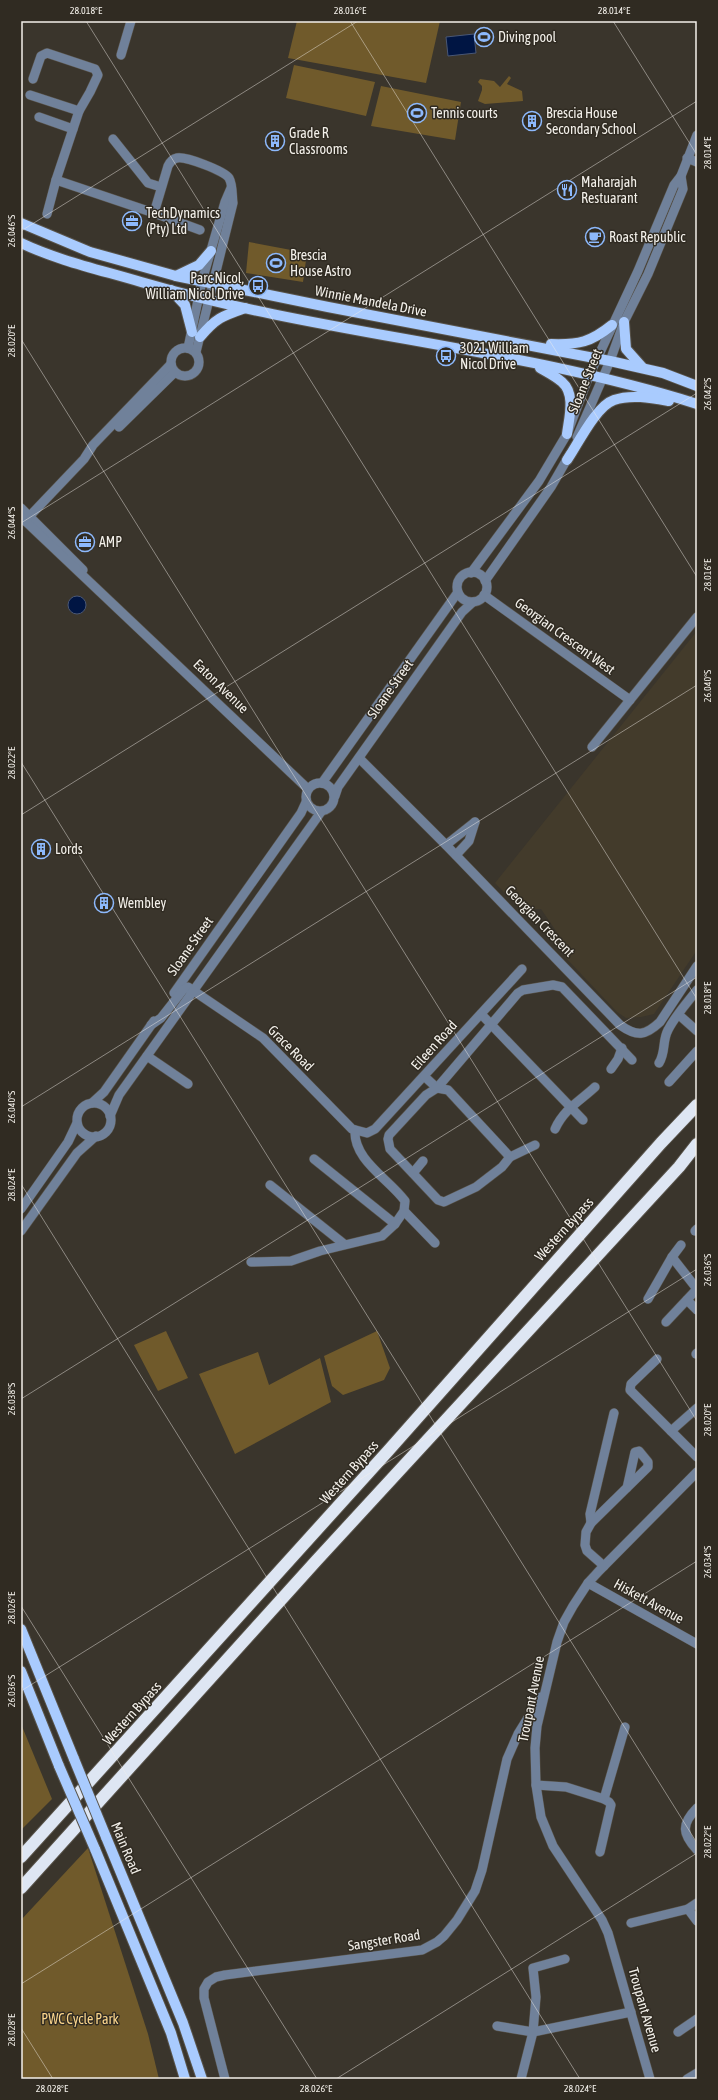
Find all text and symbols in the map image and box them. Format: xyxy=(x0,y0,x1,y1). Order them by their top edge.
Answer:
text: 28.018°E xyxy=(70,5,103,16)
text: 28.016°E xyxy=(334,5,367,16)
text: 28.014°E xyxy=(598,5,631,16)
sports icon: Diving pool xyxy=(473,26,495,48)
place label: Diving pool xyxy=(498,29,557,45)
sports icon: Tennis courts xyxy=(406,102,428,124)
place label: Tennis courts xyxy=(431,105,498,121)
place label: Brescia House Secondary School xyxy=(546,105,637,137)
building icon: Brescia House Secondary School xyxy=(521,110,543,132)
place label: Grade R Classrooms xyxy=(289,125,348,157)
building icon: Grade R Classrooms xyxy=(264,130,286,152)
text: 28.014°E xyxy=(702,136,713,169)
place label: Maharajah Restuarant xyxy=(581,174,638,206)
restaurant icon: Maharajah Restuarant xyxy=(556,179,578,201)
place label: TechDynamics (Pty) Ltd xyxy=(146,205,220,237)
office icon: TechDynamics (Pty) Ltd xyxy=(121,210,143,232)
text: 26.046°S xyxy=(6,215,17,247)
cafe icon: Roast Republic xyxy=(584,226,606,248)
place label: Roast Republic xyxy=(609,229,686,245)
place label: Brescia House Astro xyxy=(290,247,351,279)
sports icon: Brescia House Astro xyxy=(265,252,287,274)
place label: Parc Nicol, William Nicol Drive xyxy=(145,270,244,302)
bus stop icon: Parc Nicol, William Nicol Drive xyxy=(247,275,269,297)
street label: Winnie Mandela Drive xyxy=(314,282,428,320)
text: 28.020°E xyxy=(6,324,17,357)
place label: 3021 William Nicol Drive xyxy=(460,340,529,372)
bus stop icon: 3021 William Nicol Drive xyxy=(435,345,457,367)
street label: Sloane Street xyxy=(565,346,605,416)
text: 26.042°S xyxy=(702,378,713,410)
text: 26.044°S xyxy=(6,507,17,539)
office icon: AMP xyxy=(74,531,96,553)
place label: AMP xyxy=(99,534,122,550)
text: 28.016°E xyxy=(702,558,713,591)
street label: Georgian Crescent West xyxy=(512,594,618,678)
street label: Eaton Avenue xyxy=(190,656,252,716)
street label: Sloane Street xyxy=(364,656,416,722)
text: 26.040°S xyxy=(702,670,713,702)
text: 28.022°E xyxy=(6,746,17,779)
building icon: Lords xyxy=(30,838,52,860)
place label: Lords xyxy=(55,841,83,857)
street label: Georgian Crescent xyxy=(502,882,578,960)
building icon: Wembley xyxy=(93,892,115,914)
place label: Wembley xyxy=(118,895,167,911)
street label: Sloane Street xyxy=(164,913,216,979)
text: 28.018°E xyxy=(702,981,713,1014)
street label: Eileen Road xyxy=(408,1017,460,1073)
street label: Grace Road xyxy=(265,1022,317,1074)
text: 26.040°S xyxy=(6,1091,17,1123)
text: 28.024°E xyxy=(6,1168,17,1201)
street label: Western Bypass xyxy=(531,1194,597,1264)
text: 26.036°S xyxy=(702,1254,713,1286)
text: 26.038°S xyxy=(6,1383,17,1415)
text: 28.020°E xyxy=(702,1403,713,1436)
street label: Western Bypass xyxy=(316,1437,382,1507)
text: 26.034°S xyxy=(702,1546,713,1578)
street label: Hiskett Avenue xyxy=(611,1575,687,1627)
text: 28.026°E xyxy=(6,1591,17,1624)
street label: Troupant Avenue xyxy=(515,1655,547,1743)
text: 26.036°S xyxy=(6,1675,17,1707)
street label: Western Bypass xyxy=(99,1678,165,1748)
street label: Main Road xyxy=(108,1820,144,1876)
text: 28.022°E xyxy=(702,1825,713,1858)
street label: Sangster Road xyxy=(347,1926,421,1954)
street label: Troupant Avenue xyxy=(625,1966,665,2054)
park label: PWC Cycle Park xyxy=(41,2011,119,2027)
text: 28.028°E xyxy=(6,2013,17,2046)
text: 28.028°E xyxy=(36,2083,69,2094)
text: 28.026°E xyxy=(300,2083,333,2094)
text: 28.024°E xyxy=(564,2083,597,2094)

